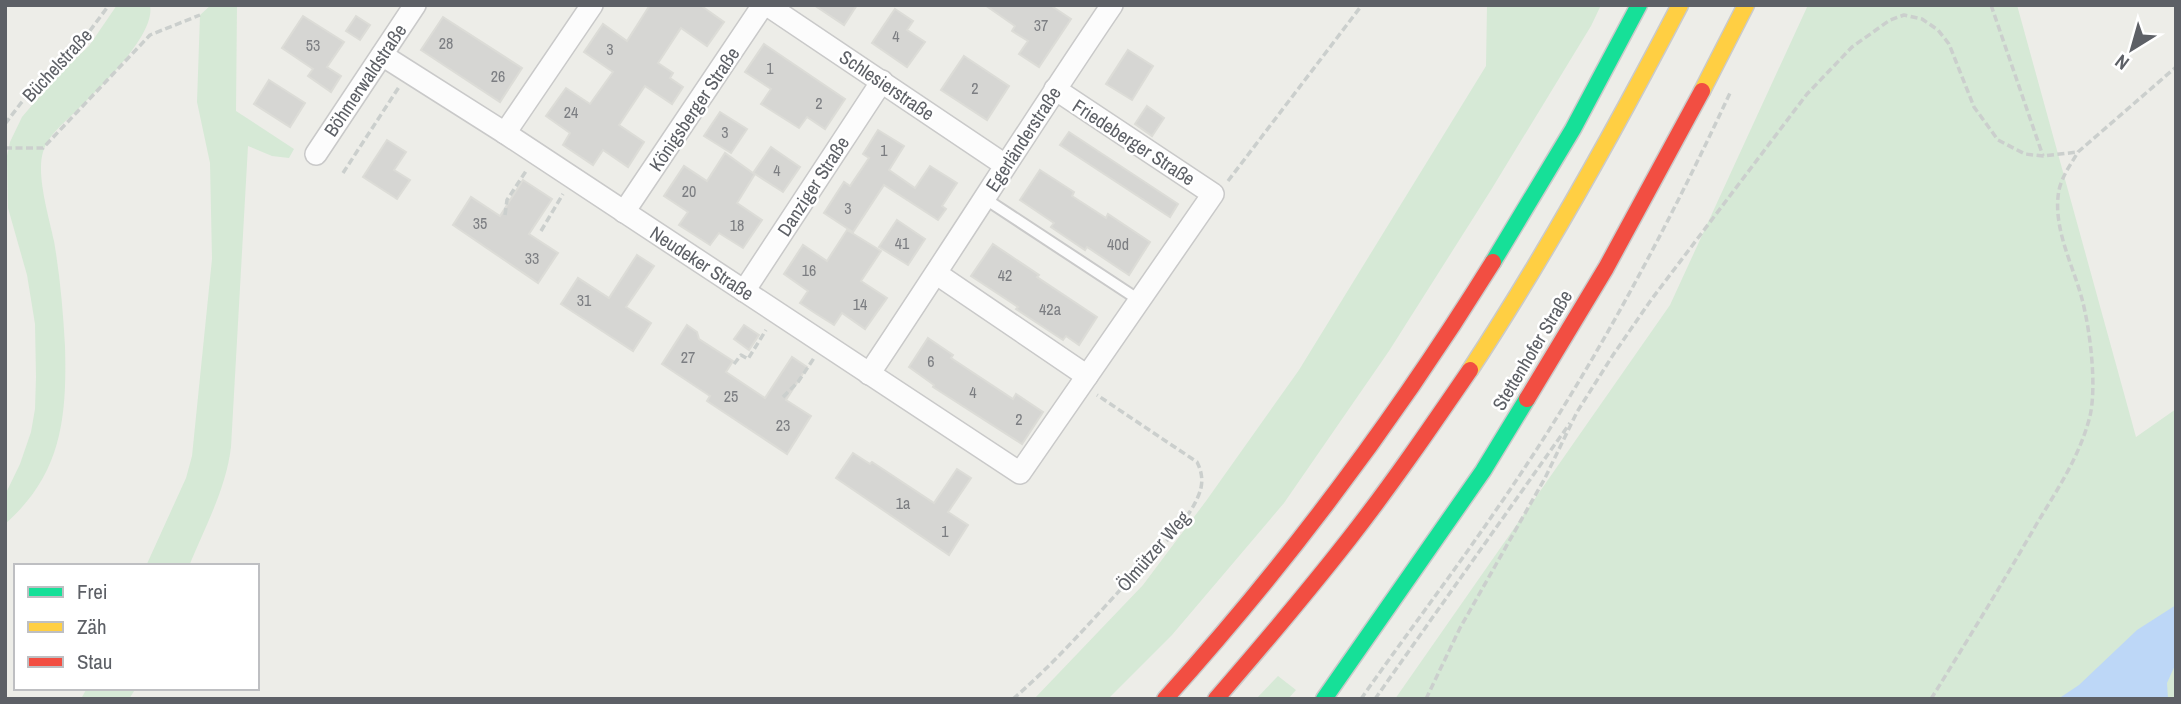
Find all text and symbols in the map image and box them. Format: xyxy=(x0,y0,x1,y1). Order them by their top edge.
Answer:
house number: 37 xyxy=(1034,14,1048,36)
north arrow xyxy=(2097,14,2167,84)
street label: Böhmerwaldstraße xyxy=(318,19,412,141)
street label: Büchelstraße xyxy=(16,23,98,107)
house number: 4 xyxy=(892,25,900,47)
house number: 28 xyxy=(439,32,453,54)
house number: 53 xyxy=(306,34,320,56)
house number: 3 xyxy=(606,38,614,60)
street label: Königsberger Straße xyxy=(643,42,745,176)
street label: Schlesierstraße xyxy=(835,44,939,126)
text: N xyxy=(2109,49,2134,76)
house number: 1 xyxy=(766,57,774,79)
house number: 26 xyxy=(491,65,505,87)
house number: 2 xyxy=(971,77,979,99)
street label: Egerländerstraße xyxy=(979,81,1067,197)
house number: 2 xyxy=(815,92,823,114)
street label: Friedeberger Straße xyxy=(1068,93,1200,191)
house number: 24 xyxy=(564,101,578,123)
house number: 3 xyxy=(721,121,729,143)
street label: Danziger Straße xyxy=(771,131,855,241)
house number: 1 xyxy=(880,139,888,161)
house number: 4 xyxy=(773,159,781,181)
house number: 20 xyxy=(682,180,696,202)
house number: 3 xyxy=(844,197,852,219)
house number: 35 xyxy=(473,212,487,234)
house number: 18 xyxy=(730,214,744,236)
street label: Neudeker Straße xyxy=(645,220,759,306)
house number: 41 xyxy=(895,232,910,254)
house number: 40d xyxy=(1107,233,1129,255)
house number: 33 xyxy=(525,247,539,269)
house number: 16 xyxy=(802,259,816,281)
house number: 42 xyxy=(998,264,1012,286)
street label: Stettenhofer Straße xyxy=(1486,285,1578,415)
house number: 31 xyxy=(577,289,592,311)
house number: 14 xyxy=(853,293,867,315)
house number: 42a xyxy=(1039,298,1062,320)
house number: 27 xyxy=(681,346,695,368)
house number: 6 xyxy=(927,350,935,372)
house number: 4 xyxy=(969,381,977,403)
house number: 25 xyxy=(724,385,738,407)
house number: 2 xyxy=(1015,408,1023,430)
house number: 23 xyxy=(776,414,790,436)
house number: 1a xyxy=(896,492,911,514)
street label: Ölmützer Weg xyxy=(1111,505,1196,597)
house number: 1 xyxy=(941,520,949,542)
legend xyxy=(14,564,259,690)
text: Frei xyxy=(77,577,108,606)
text: Zäh xyxy=(77,612,107,641)
text: Stau xyxy=(77,647,112,676)

